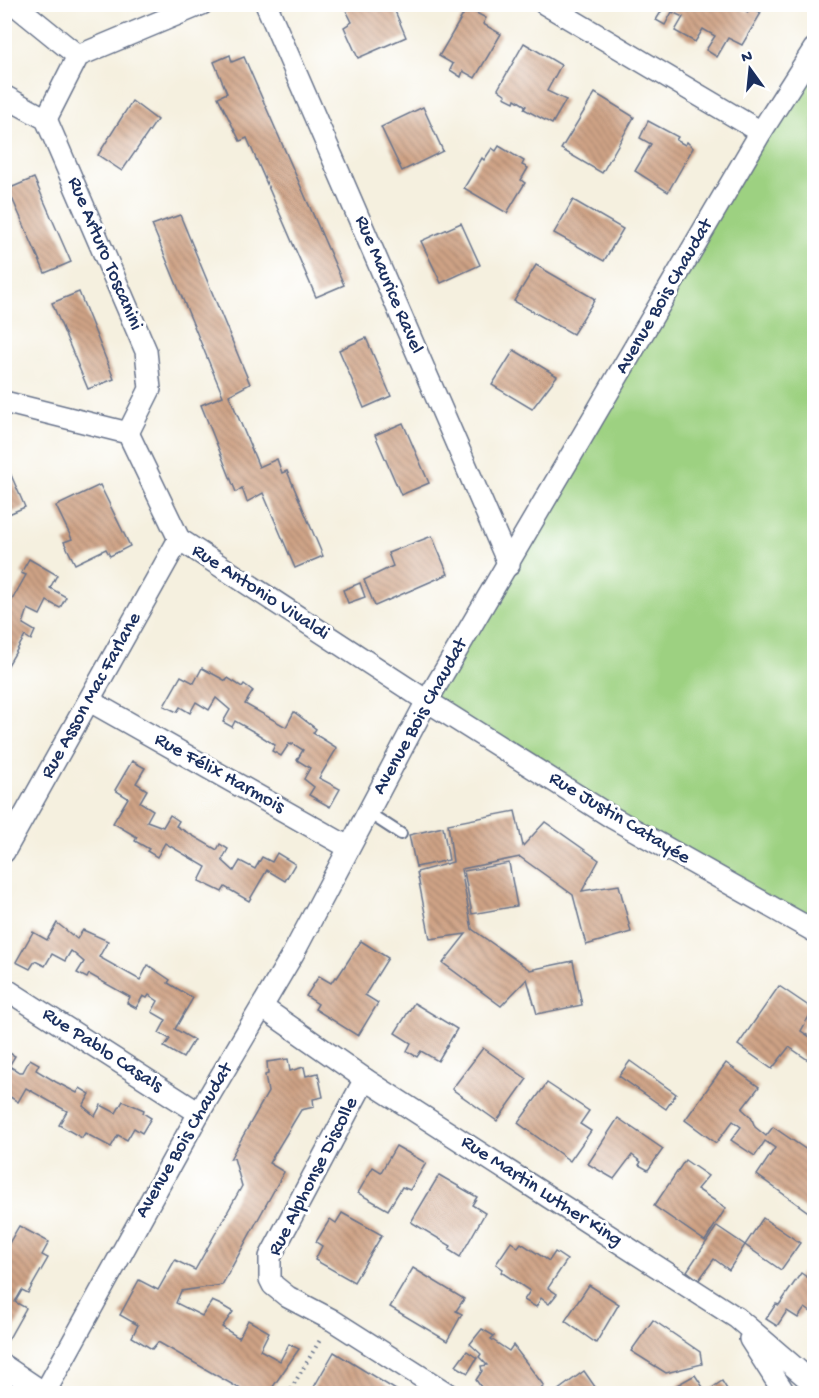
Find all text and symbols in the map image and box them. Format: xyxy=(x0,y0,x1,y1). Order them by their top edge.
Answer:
north arrow xyxy=(720,39,780,99)
text: N xyxy=(740,47,755,68)
street label: Rue Arturo Toscanini xyxy=(61,174,147,334)
street label: Rue Maurice Ravel xyxy=(349,213,427,357)
street label: Avenue Bois Chaudat xyxy=(611,214,720,379)
street label: Rue Antonio Vivaldi xyxy=(187,540,333,646)
street label: Rue Asson Mac Farlane xyxy=(37,608,148,783)
street label: Avenue Bois Chaudat xyxy=(369,633,474,799)
street label: Rue Félix Harmois xyxy=(150,729,289,820)
street label: Rue Justin Catayée xyxy=(544,768,694,871)
street label: Rue Pablo Casals xyxy=(37,1003,167,1099)
street label: Avenue Bois Chaudat xyxy=(131,1058,240,1223)
street label: Rue Alphonse Discolle xyxy=(264,1093,364,1260)
street label: Rue Martin Luther King xyxy=(456,1131,626,1253)

